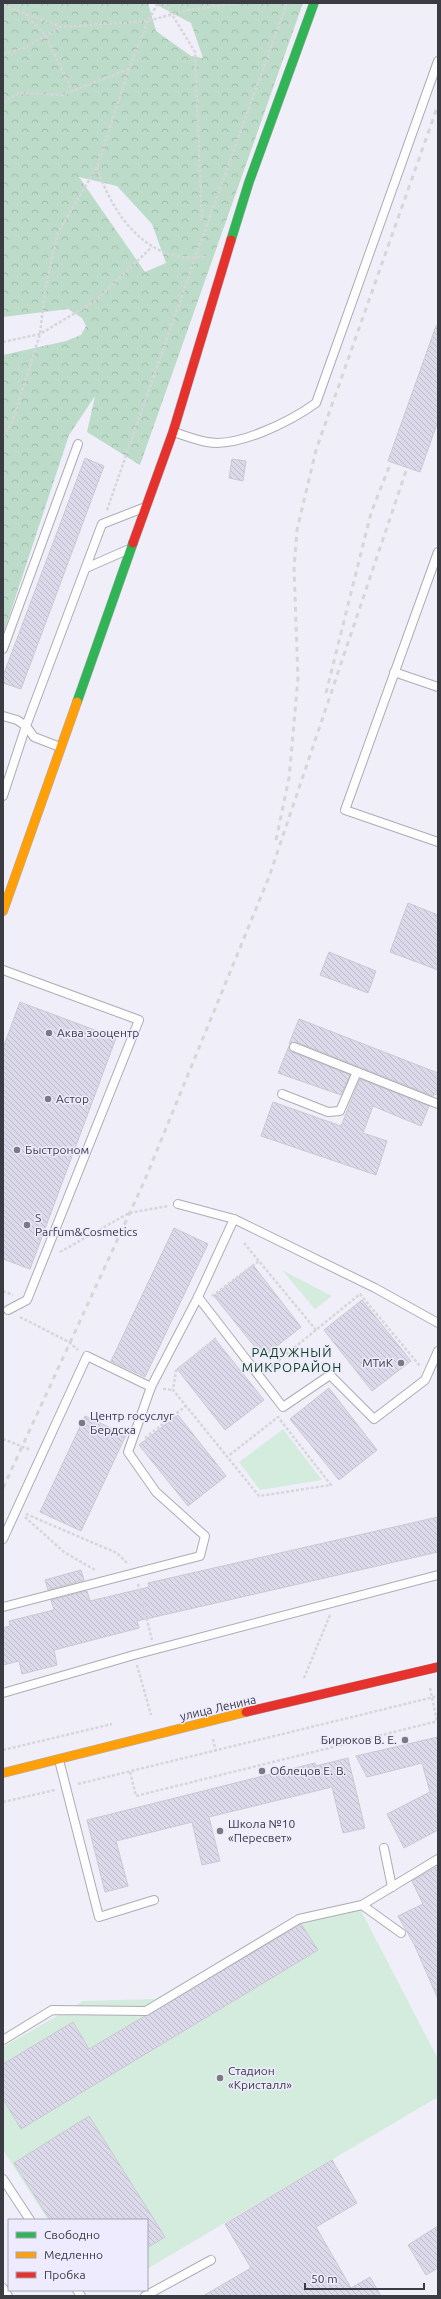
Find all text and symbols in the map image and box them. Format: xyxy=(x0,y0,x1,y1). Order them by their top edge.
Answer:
place label: Аква зооцентр xyxy=(57,1026,139,1039)
marker: Аква зооцентр xyxy=(44,1028,54,1038)
place label: Астор xyxy=(56,1092,89,1105)
marker: Астор xyxy=(43,1094,53,1104)
place label: Быстроном xyxy=(25,1143,89,1156)
marker: Быстроном xyxy=(12,1145,22,1155)
place label: S Parfum&Cosmetics xyxy=(35,1211,137,1238)
marker: S Parfum&Cosmetics xyxy=(22,1220,32,1230)
district label: РАДУЖНЫЙ МИКРОРАЙОН xyxy=(242,1345,342,1374)
place label: МТиК xyxy=(362,1356,394,1369)
marker: МТиК xyxy=(396,1358,406,1368)
place label: Центр госуслуг Бердска xyxy=(90,1409,174,1436)
marker: Центр госуслуг Бердска xyxy=(77,1418,87,1428)
street label: улица Ленина xyxy=(179,1692,257,1723)
place label: Бирюков В. Е. xyxy=(321,1733,397,1746)
marker: Бирюков В. Е. xyxy=(400,1735,410,1745)
place label: Облецов Е. В. xyxy=(270,1764,346,1777)
marker: Облецов Е. В. xyxy=(257,1766,267,1776)
place label: Школа №10 «Пересвет» xyxy=(228,1817,296,1844)
marker: Школа №10 «Пересвет» xyxy=(215,1826,225,1836)
place label: Стадион «Кристалл» xyxy=(228,2064,292,2091)
marker: Стадион «Кристалл» xyxy=(215,2073,225,2083)
legend xyxy=(8,2219,148,2291)
text: Свободно xyxy=(44,2228,100,2241)
text: Медленно xyxy=(44,2248,103,2261)
scale bar xyxy=(305,2265,424,2291)
text: Пробка xyxy=(44,2268,86,2281)
text: 50 m xyxy=(311,2272,338,2285)

